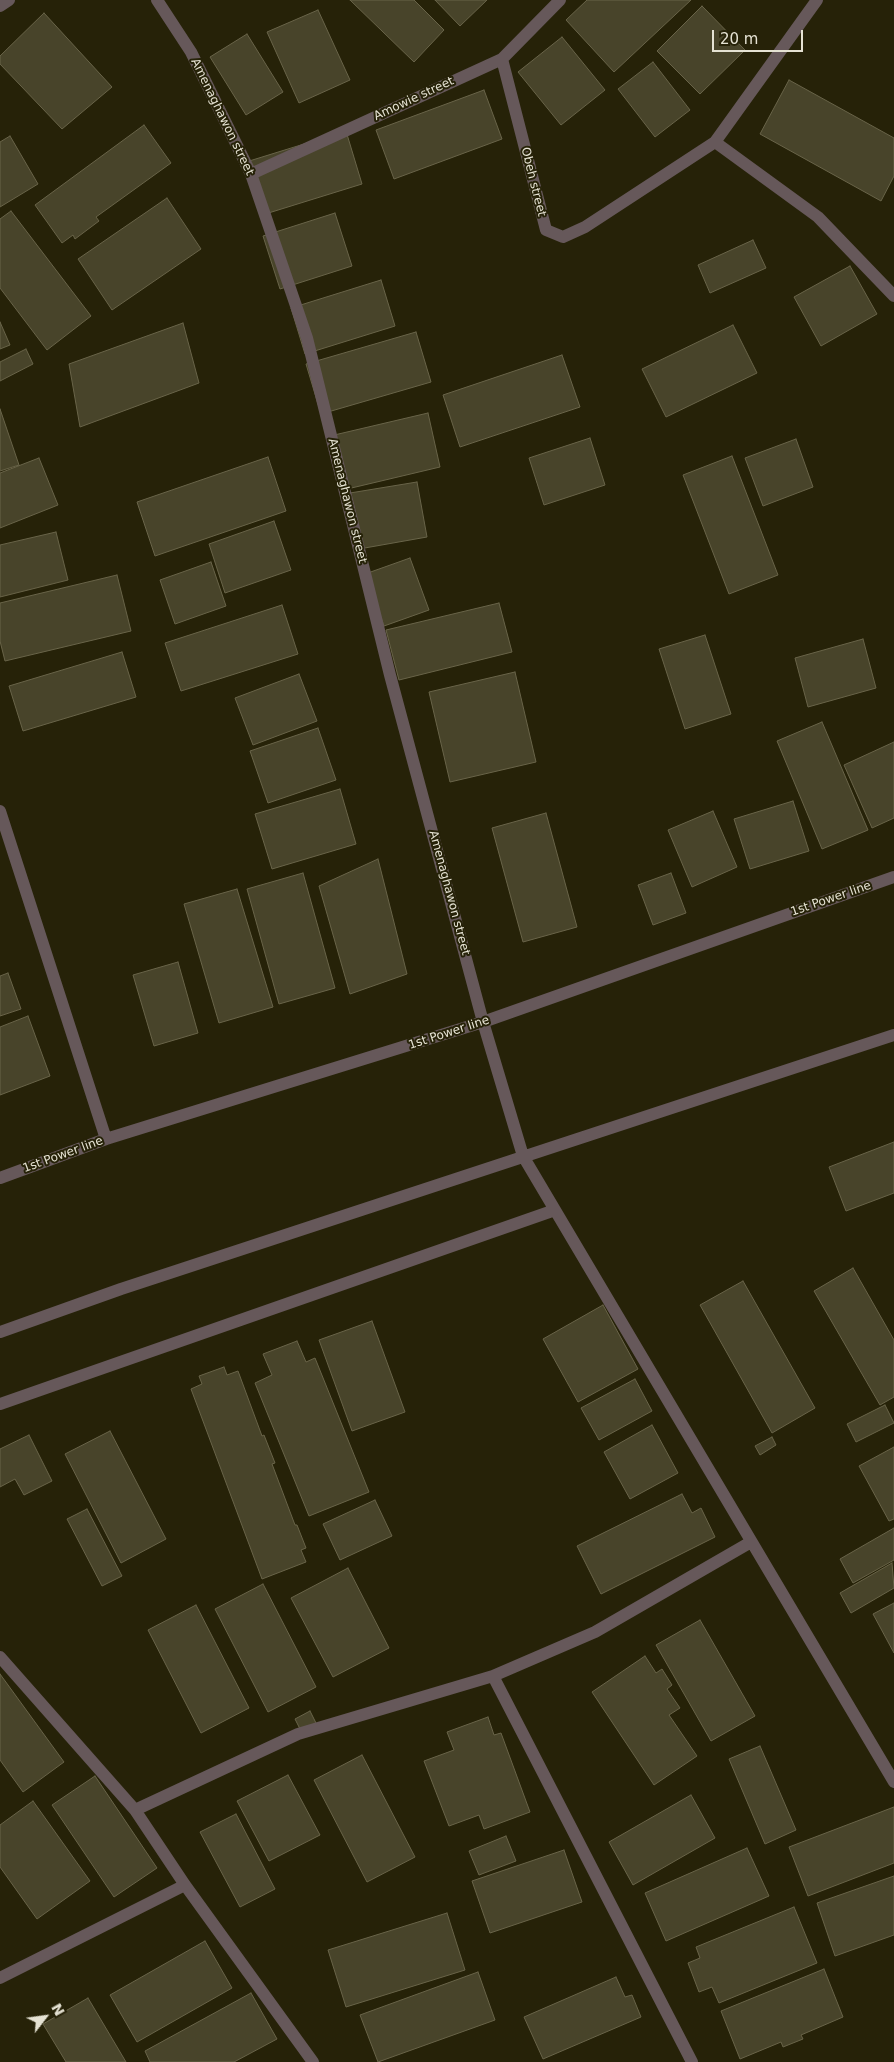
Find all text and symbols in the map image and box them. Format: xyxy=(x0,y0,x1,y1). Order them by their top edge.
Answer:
scale bar xyxy=(714,20,805,52)
text: 20 m xyxy=(720,30,758,48)
street label: Amenaghawon street xyxy=(187,56,257,178)
street label: Amowie street xyxy=(372,74,456,124)
street label: Obeh street xyxy=(517,146,549,218)
street label: Amenaghawon street xyxy=(324,437,370,565)
street label: Amenaghawon street xyxy=(425,829,473,957)
street label: 1st Power line xyxy=(789,878,873,920)
street label: 1st Power line xyxy=(407,1013,491,1053)
street label: 1st Power line xyxy=(21,1134,105,1176)
north arrow xyxy=(20,1992,70,2042)
text: N xyxy=(48,2000,68,2019)

